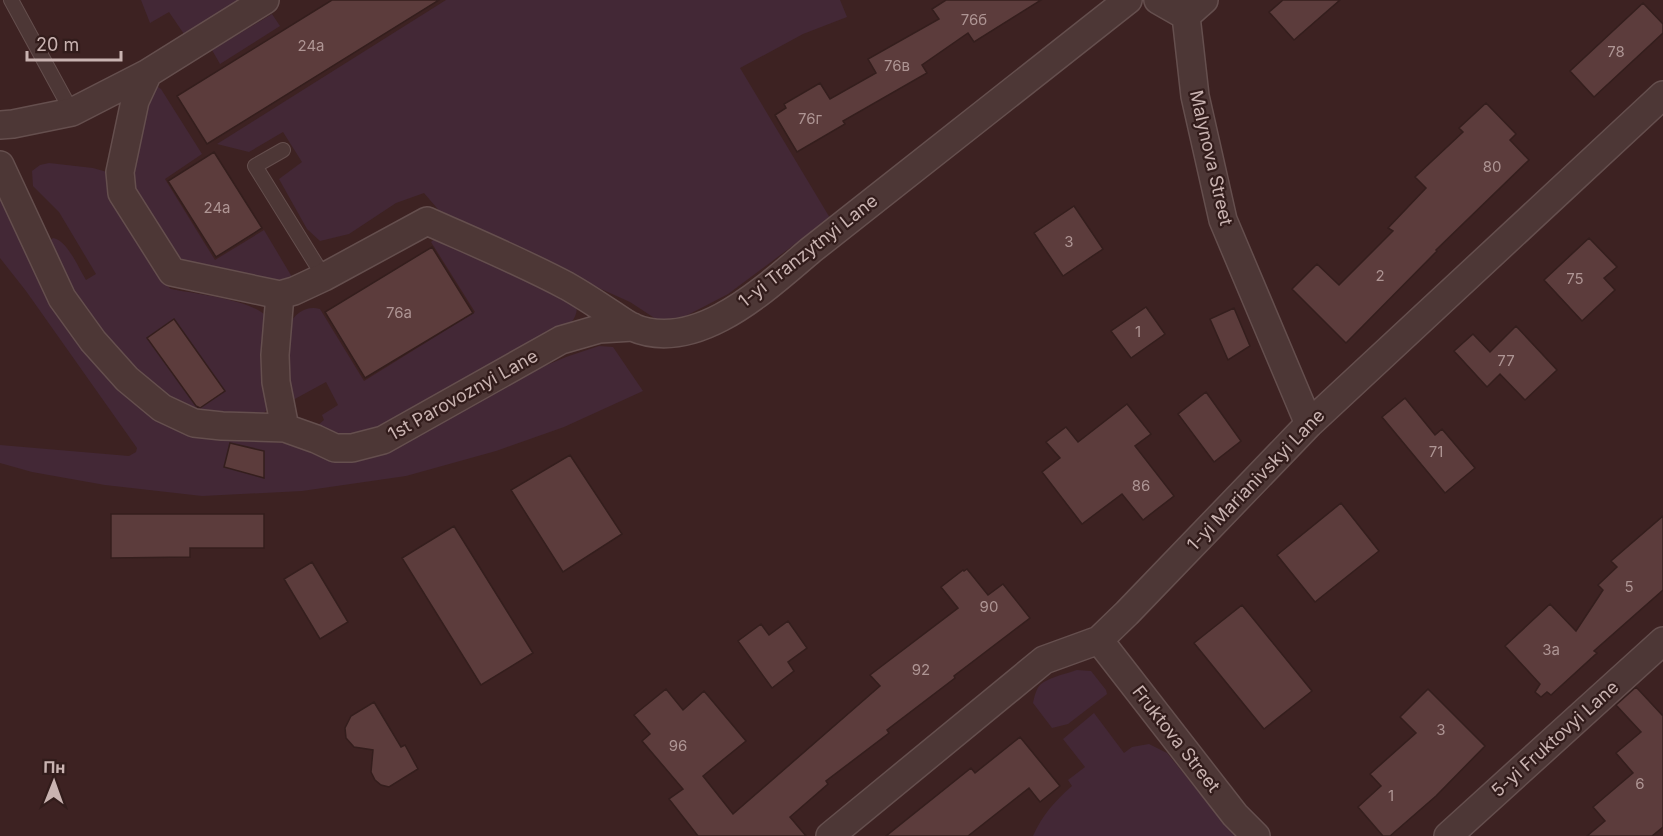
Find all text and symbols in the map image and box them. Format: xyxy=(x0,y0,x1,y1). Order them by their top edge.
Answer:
house number: 76б xyxy=(961,10,987,29)
scale bar xyxy=(27,24,122,62)
text: 20 m xyxy=(36,34,79,55)
house number: 24а xyxy=(297,36,325,55)
house number: 78 xyxy=(1607,42,1625,61)
house number: 76в xyxy=(884,56,910,75)
street label: Malynova Street xyxy=(1186,88,1237,228)
house number: 76г xyxy=(798,109,823,128)
house number: 80 xyxy=(1483,157,1501,176)
street label: 1-yi Tranzytnyi Lane xyxy=(734,190,881,311)
house number: 24а xyxy=(203,198,231,217)
house number: 3 xyxy=(1064,232,1074,251)
house number: 2 xyxy=(1375,266,1385,285)
house number: 75 xyxy=(1566,269,1584,288)
house number: 76а xyxy=(386,303,412,322)
house number: 1 xyxy=(1135,322,1141,341)
street label: 1st Parovoznyi Lane xyxy=(384,345,541,444)
house number: 77 xyxy=(1497,351,1515,370)
street label: 1-yi Marianivskyi Lane xyxy=(1183,405,1329,555)
house number: 71 xyxy=(1429,442,1443,461)
house number: 86 xyxy=(1132,476,1150,495)
house number: 5 xyxy=(1624,577,1634,596)
house number: 90 xyxy=(980,597,998,616)
house number: 3а xyxy=(1542,640,1560,659)
house number: 92 xyxy=(912,660,930,679)
street label: 5-yi Fruktovyi Lane xyxy=(1487,676,1622,801)
street label: Fruktova Street xyxy=(1128,681,1225,796)
house number: 3 xyxy=(1436,720,1446,739)
house number: 96 xyxy=(669,736,687,755)
north arrow xyxy=(24,752,84,812)
text: Пн xyxy=(43,757,65,777)
house number: 6 xyxy=(1635,774,1645,793)
house number: 1 xyxy=(1388,786,1394,805)

